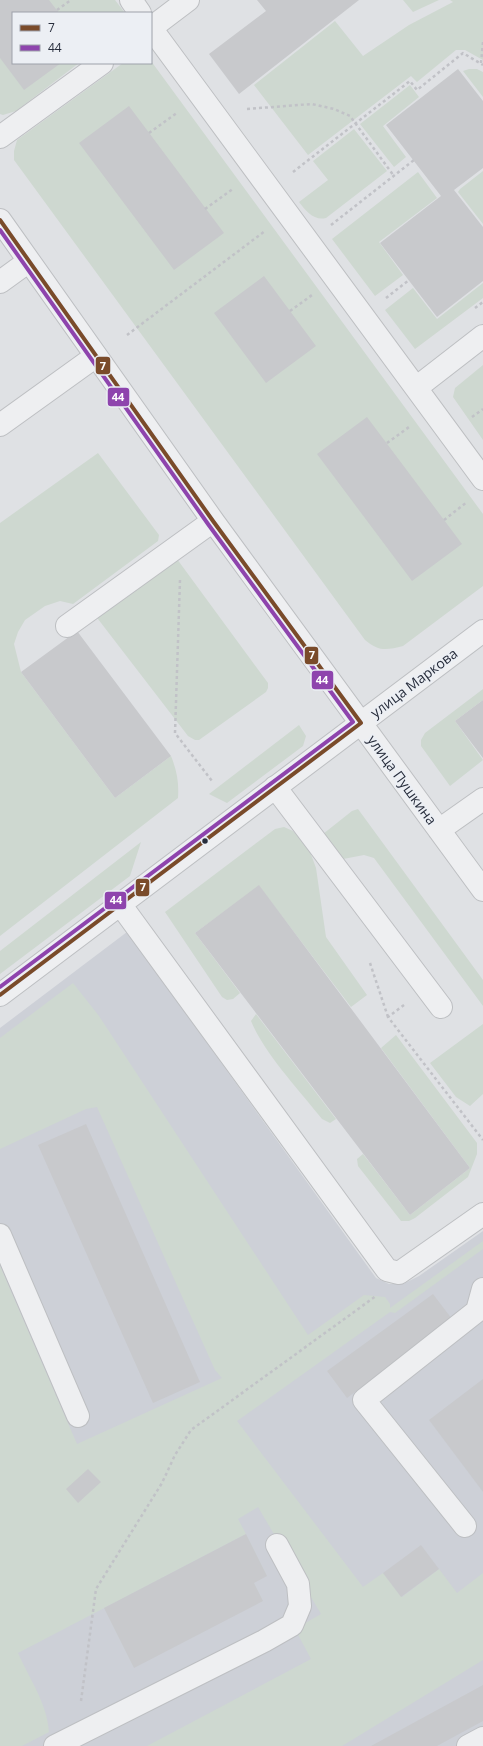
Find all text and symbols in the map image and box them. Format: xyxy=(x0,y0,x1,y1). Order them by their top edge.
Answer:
legend xyxy=(12,12,152,64)
text: 7 xyxy=(48,19,55,36)
text: 44 xyxy=(48,39,62,56)
line badge: 7 xyxy=(95,356,111,375)
text: 7 xyxy=(100,358,106,373)
line badge: 44 xyxy=(107,387,130,407)
text: 44 xyxy=(112,389,125,404)
street label: улица Маркова xyxy=(366,644,461,722)
line badge: 7 xyxy=(304,646,319,665)
text: 7 xyxy=(309,647,315,662)
line badge: 44 xyxy=(311,670,334,690)
text: 44 xyxy=(316,672,329,687)
street label: улица Пушкина xyxy=(363,731,441,828)
unlabelled marker xyxy=(200,836,210,846)
line badge: 7 xyxy=(135,878,150,897)
text: 7 xyxy=(140,879,146,894)
line badge: 44 xyxy=(104,891,127,910)
text: 44 xyxy=(110,892,123,907)

